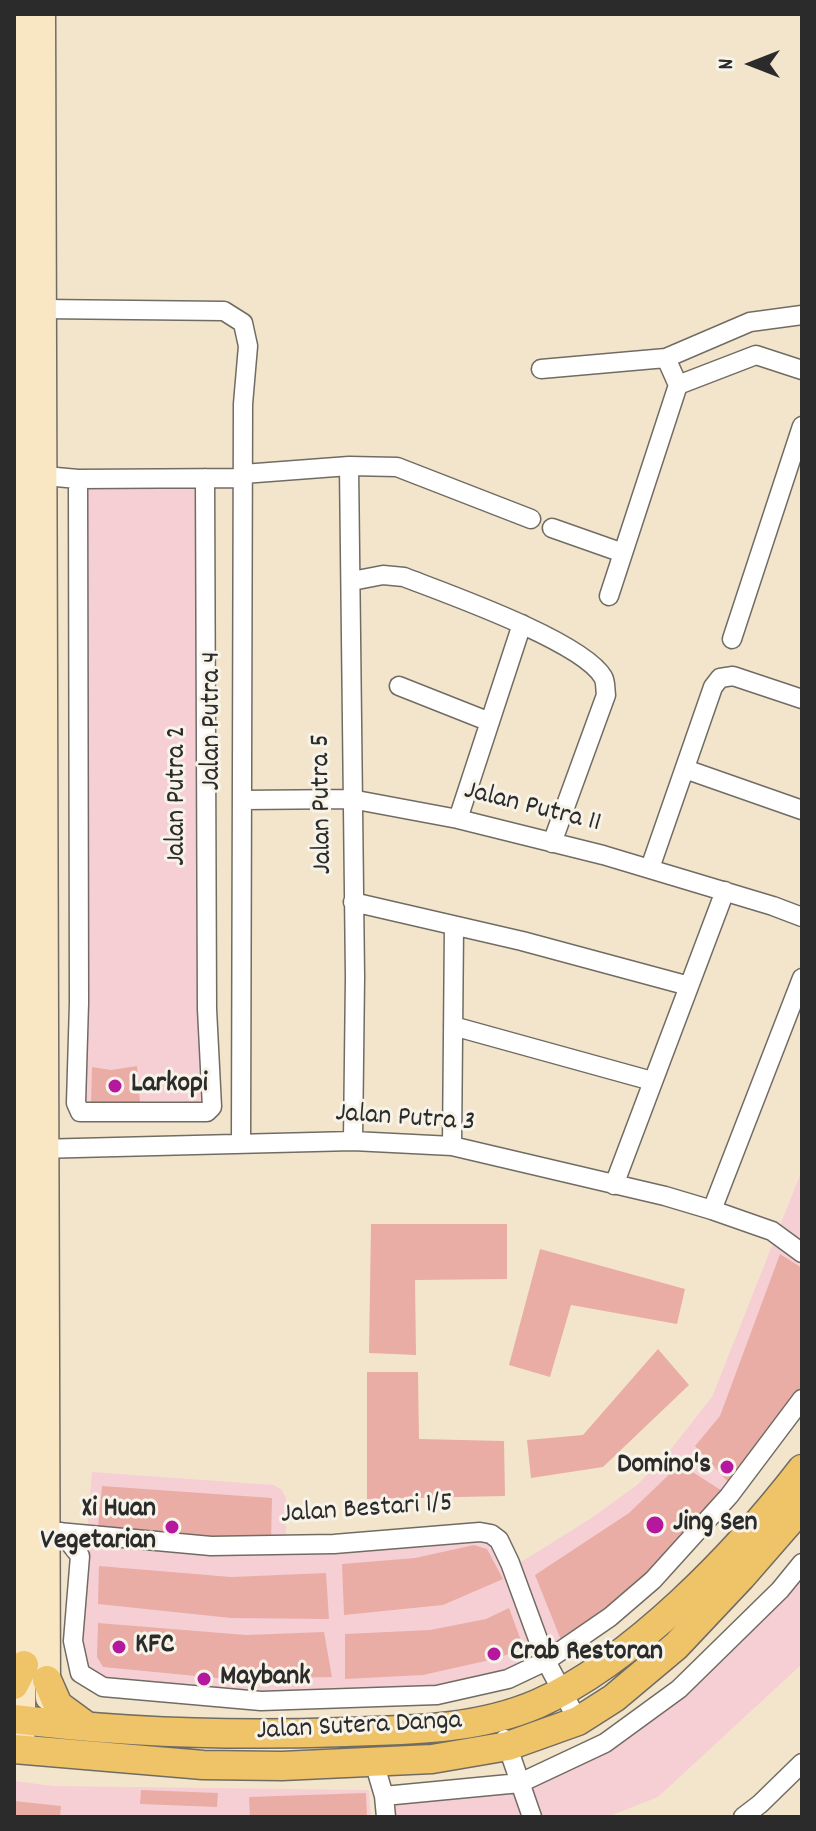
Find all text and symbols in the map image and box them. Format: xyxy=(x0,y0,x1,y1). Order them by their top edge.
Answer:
north arrow xyxy=(712,24,792,104)
text: N xyxy=(712,59,743,69)
street label: Jalan Putra 4 xyxy=(197,651,231,791)
street label: Jalan Putra 2 xyxy=(162,726,196,866)
street label: Jalan Putra 5 xyxy=(306,733,342,875)
street label: Jalan Putra 11 xyxy=(460,776,604,842)
place label: Larkopi xyxy=(131,1069,208,1103)
marker: Larkopi xyxy=(106,1077,124,1095)
street label: Jalan Putra 3 xyxy=(334,1098,476,1142)
place label: Domino's xyxy=(617,1450,711,1484)
marker: Domino's xyxy=(718,1458,736,1476)
street label: Jalan Bestari 1/5 xyxy=(280,1488,454,1534)
place label: Xi Huan Vegetarian xyxy=(41,1494,156,1560)
place label: Jing Sen xyxy=(673,1508,758,1542)
marker: Jing Sen xyxy=(644,1514,666,1536)
marker: Xi Huan Vegetarian xyxy=(163,1518,181,1536)
place label: KFC xyxy=(135,1630,174,1664)
place label: Crab Restoran xyxy=(510,1637,663,1671)
marker: KFC xyxy=(110,1638,128,1656)
marker: Crab Restoran xyxy=(485,1645,503,1663)
place label: Maybank xyxy=(220,1662,311,1696)
marker: Maybank xyxy=(195,1670,213,1688)
street label: Jalan Sutera Danga xyxy=(256,1706,462,1750)

